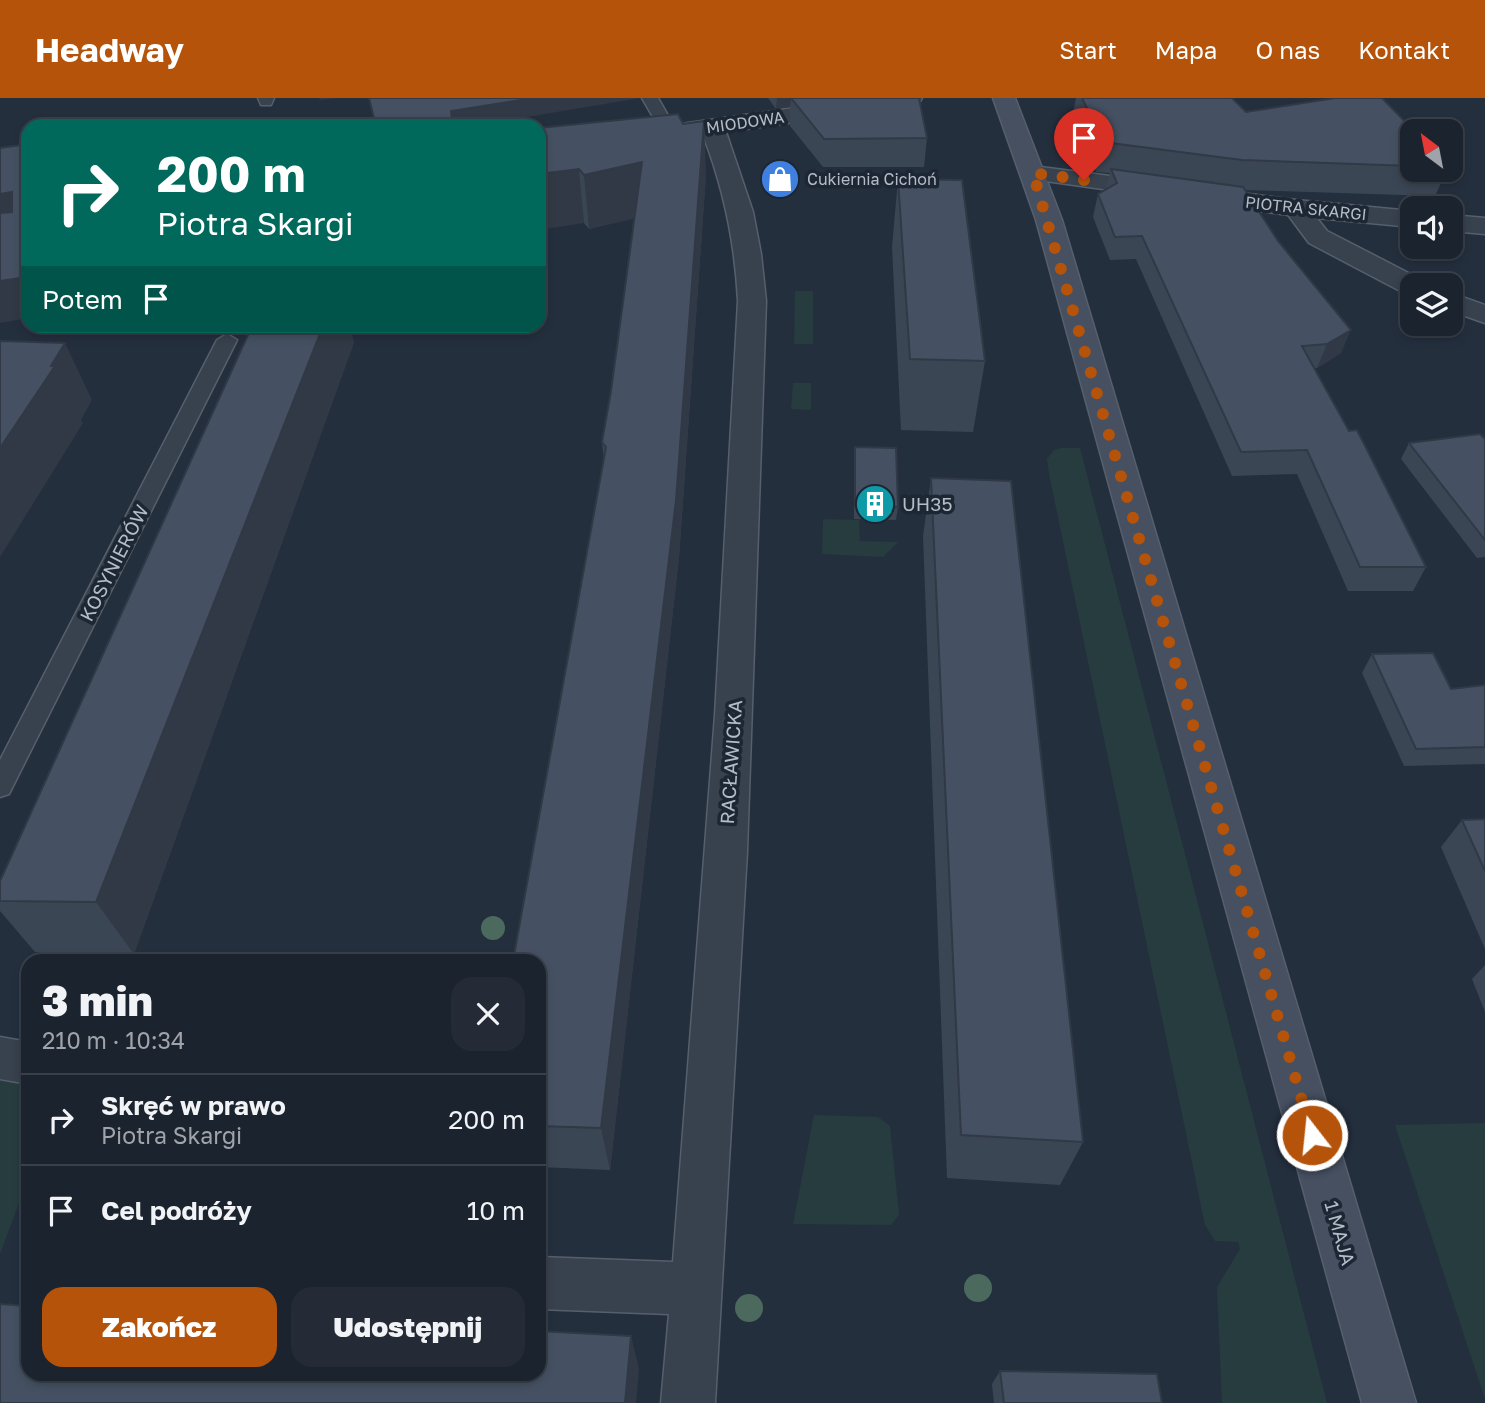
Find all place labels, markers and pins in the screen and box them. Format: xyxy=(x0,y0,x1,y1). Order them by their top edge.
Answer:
pin xyxy=(1054,108,1114,180)
shop icon: Cukiernia Cichoń xyxy=(759,158,801,200)
place label: Cukiernia Cichoń xyxy=(807,169,937,189)
building icon: UH35 xyxy=(854,483,896,525)
place label: UH35 xyxy=(902,492,952,515)

